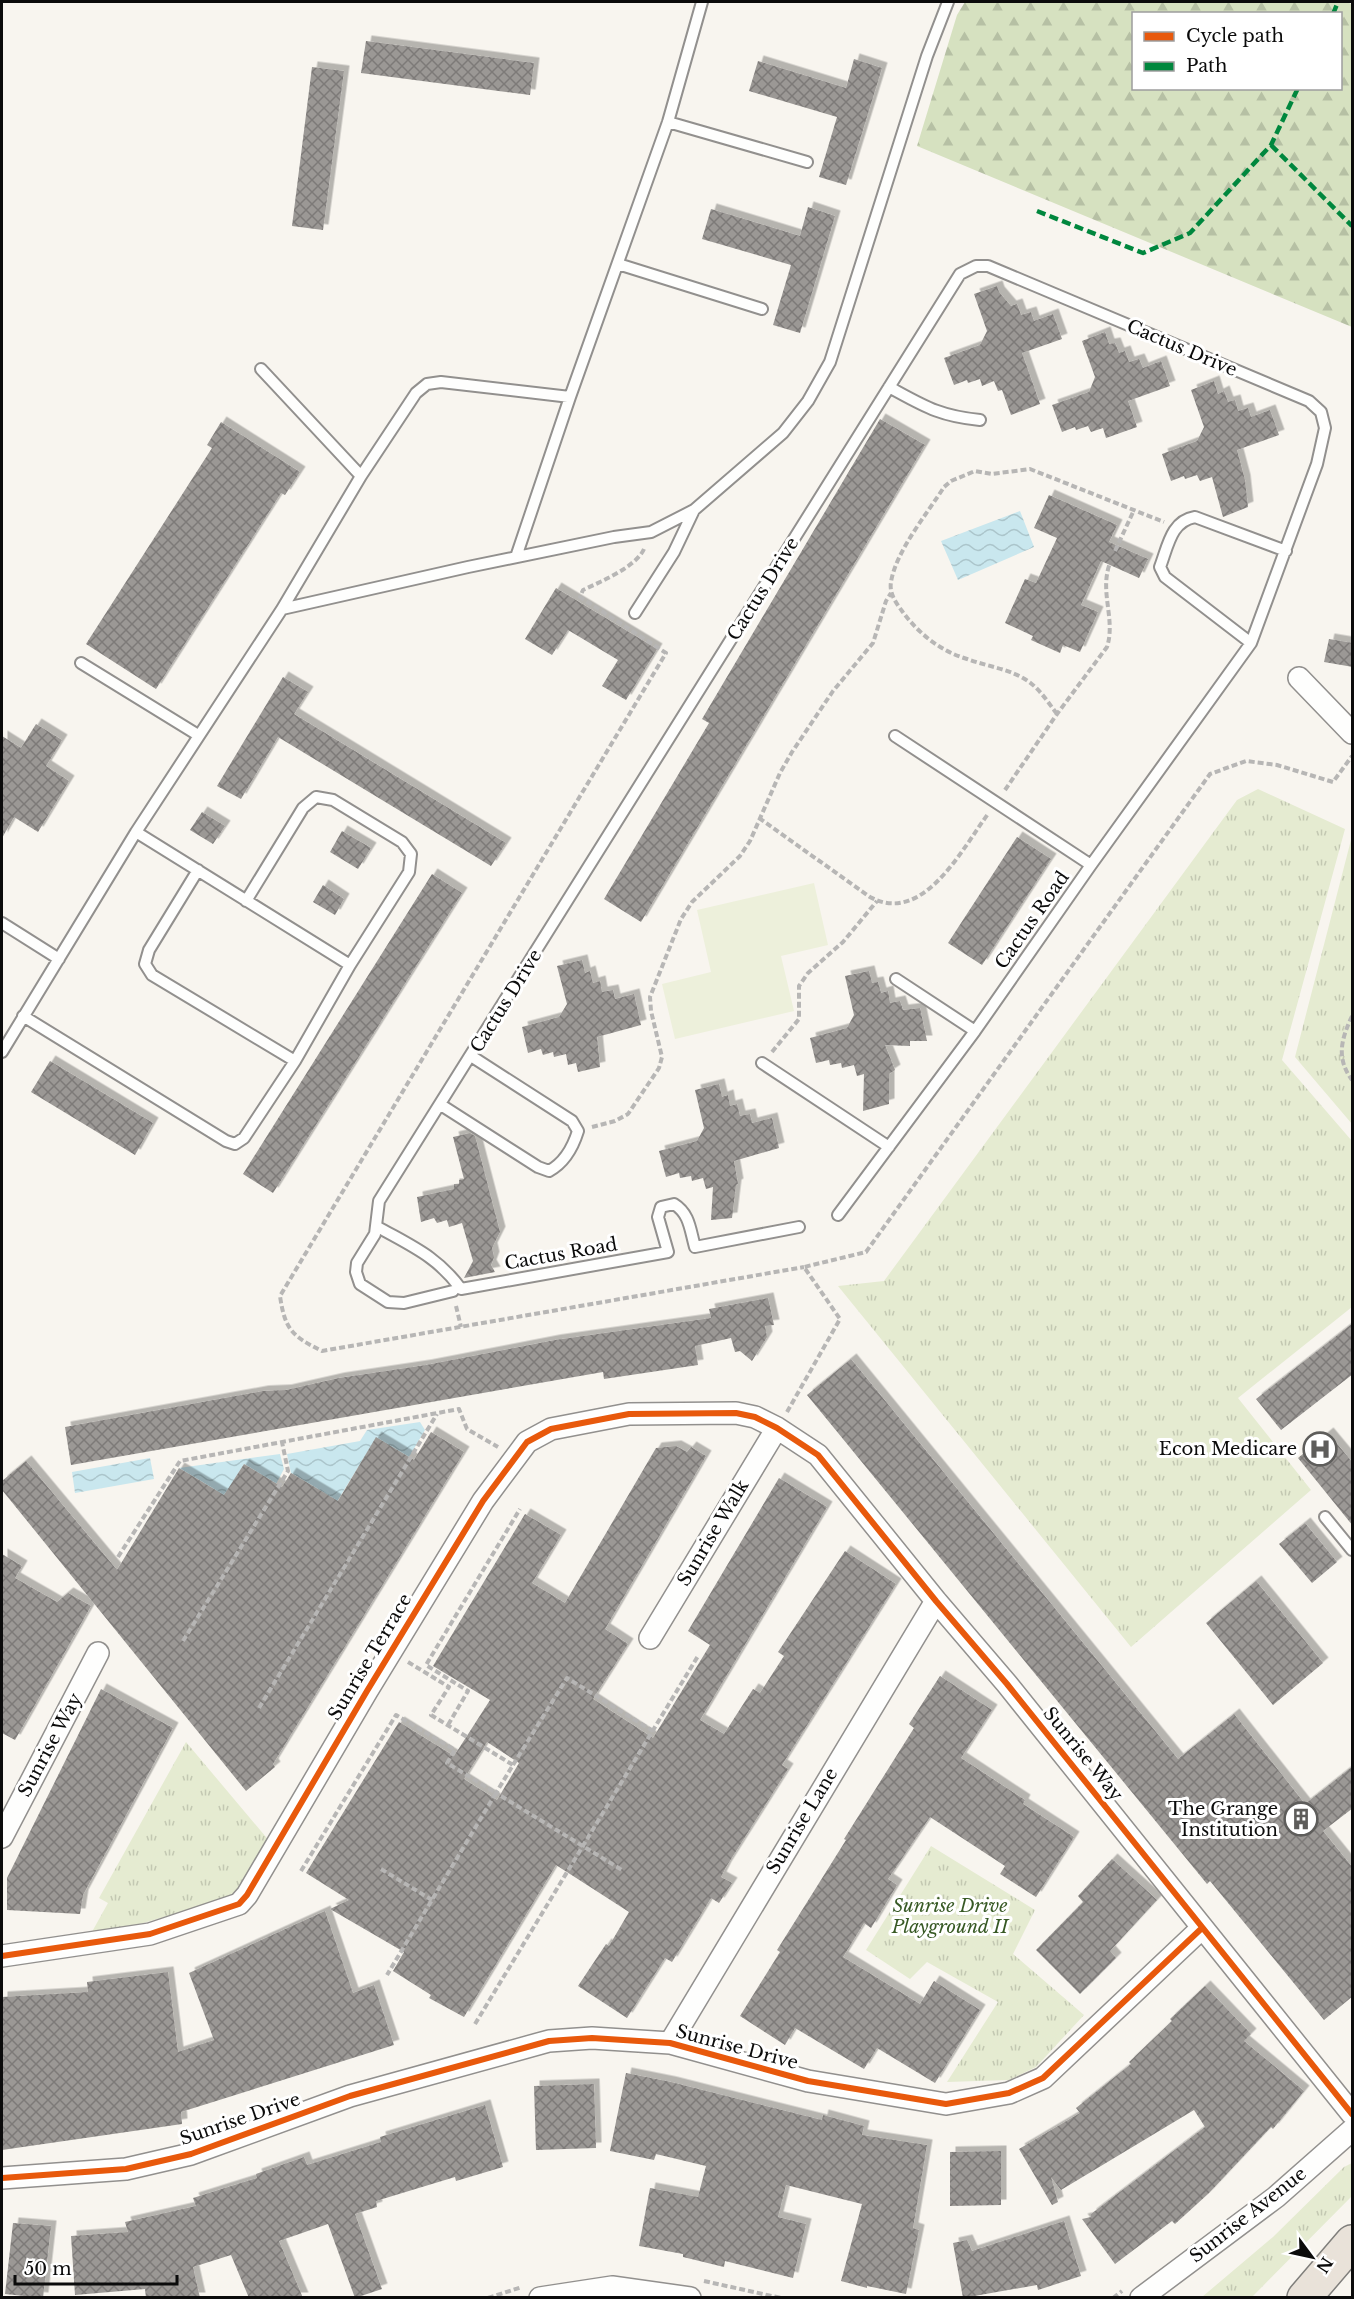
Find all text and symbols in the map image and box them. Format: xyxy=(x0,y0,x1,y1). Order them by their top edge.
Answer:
legend xyxy=(1132,12,1342,90)
text: Cycle path xyxy=(1186,25,1284,47)
text: Path xyxy=(1186,55,1227,77)
street label: Cactus Drive xyxy=(1124,315,1240,381)
street label: Cactus Drive xyxy=(722,533,804,645)
street label: Cactus Road xyxy=(990,867,1074,973)
street label: Cactus Drive xyxy=(465,945,547,1057)
street label: Cactus Road xyxy=(503,1233,619,1275)
hospital icon: Econ Medicare xyxy=(1302,1431,1338,1467)
place label: Econ Medicare xyxy=(1159,1438,1297,1460)
street label: Sunrise Walk xyxy=(673,1476,753,1590)
street label: Sunrise Terrace xyxy=(324,1590,416,1724)
street label: Sunrise Way xyxy=(13,1689,87,1801)
street label: Sunrise Way xyxy=(1038,1703,1128,1806)
street label: Sunrise Lane xyxy=(762,1764,842,1878)
place label: The Grange Institution xyxy=(1168,1798,1278,1841)
building icon: The Grange Institution xyxy=(1283,1801,1319,1837)
park label: Sunrise Drive Playground II xyxy=(891,1895,1010,1938)
street label: Sunrise Drive xyxy=(673,2020,801,2074)
street label: Sunrise Drive xyxy=(177,2088,303,2150)
street label: Sunrise Avenue xyxy=(1185,2163,1311,2267)
north arrow xyxy=(1282,2227,1342,2287)
scale bar xyxy=(15,2248,177,2286)
text: N xyxy=(1312,2253,1337,2277)
text: 50 m xyxy=(24,2258,72,2280)

